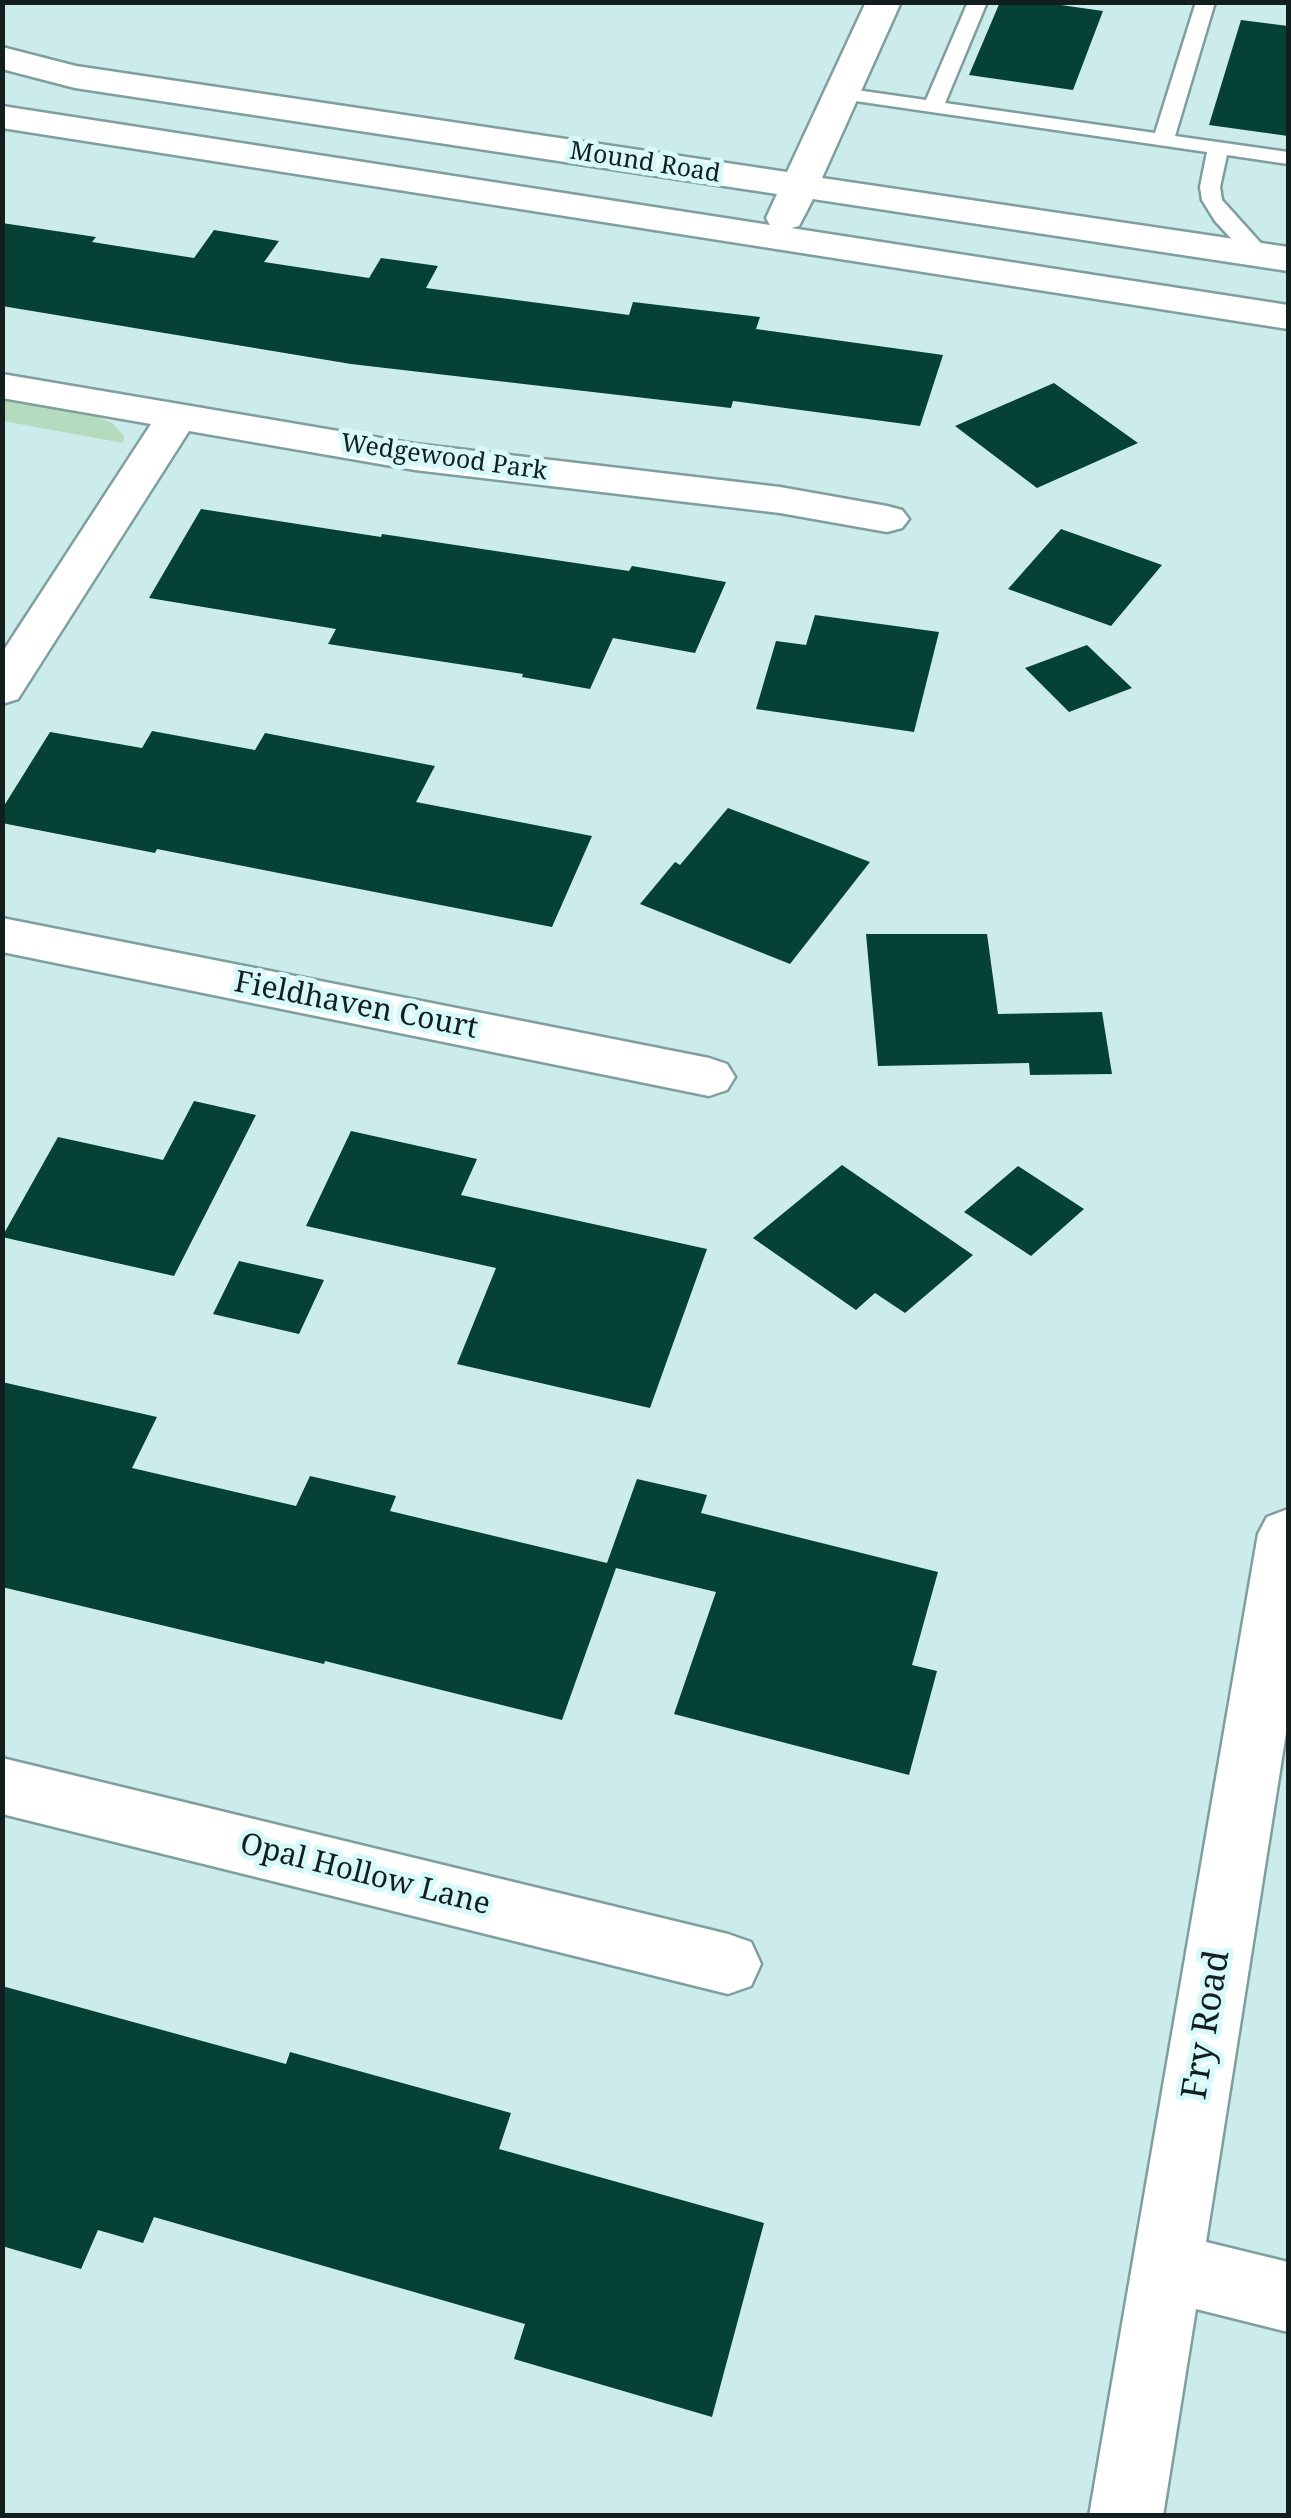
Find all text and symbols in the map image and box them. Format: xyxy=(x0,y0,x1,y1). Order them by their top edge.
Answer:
street label: Mound Road xyxy=(568,136,722,190)
street label: Wedgewood Park xyxy=(339,429,549,487)
street label: Fieldhaven Court xyxy=(231,965,481,1047)
street label: Opal Hollow Lane xyxy=(236,1827,494,1923)
street label: Fry Road xyxy=(1174,1947,1240,2103)

